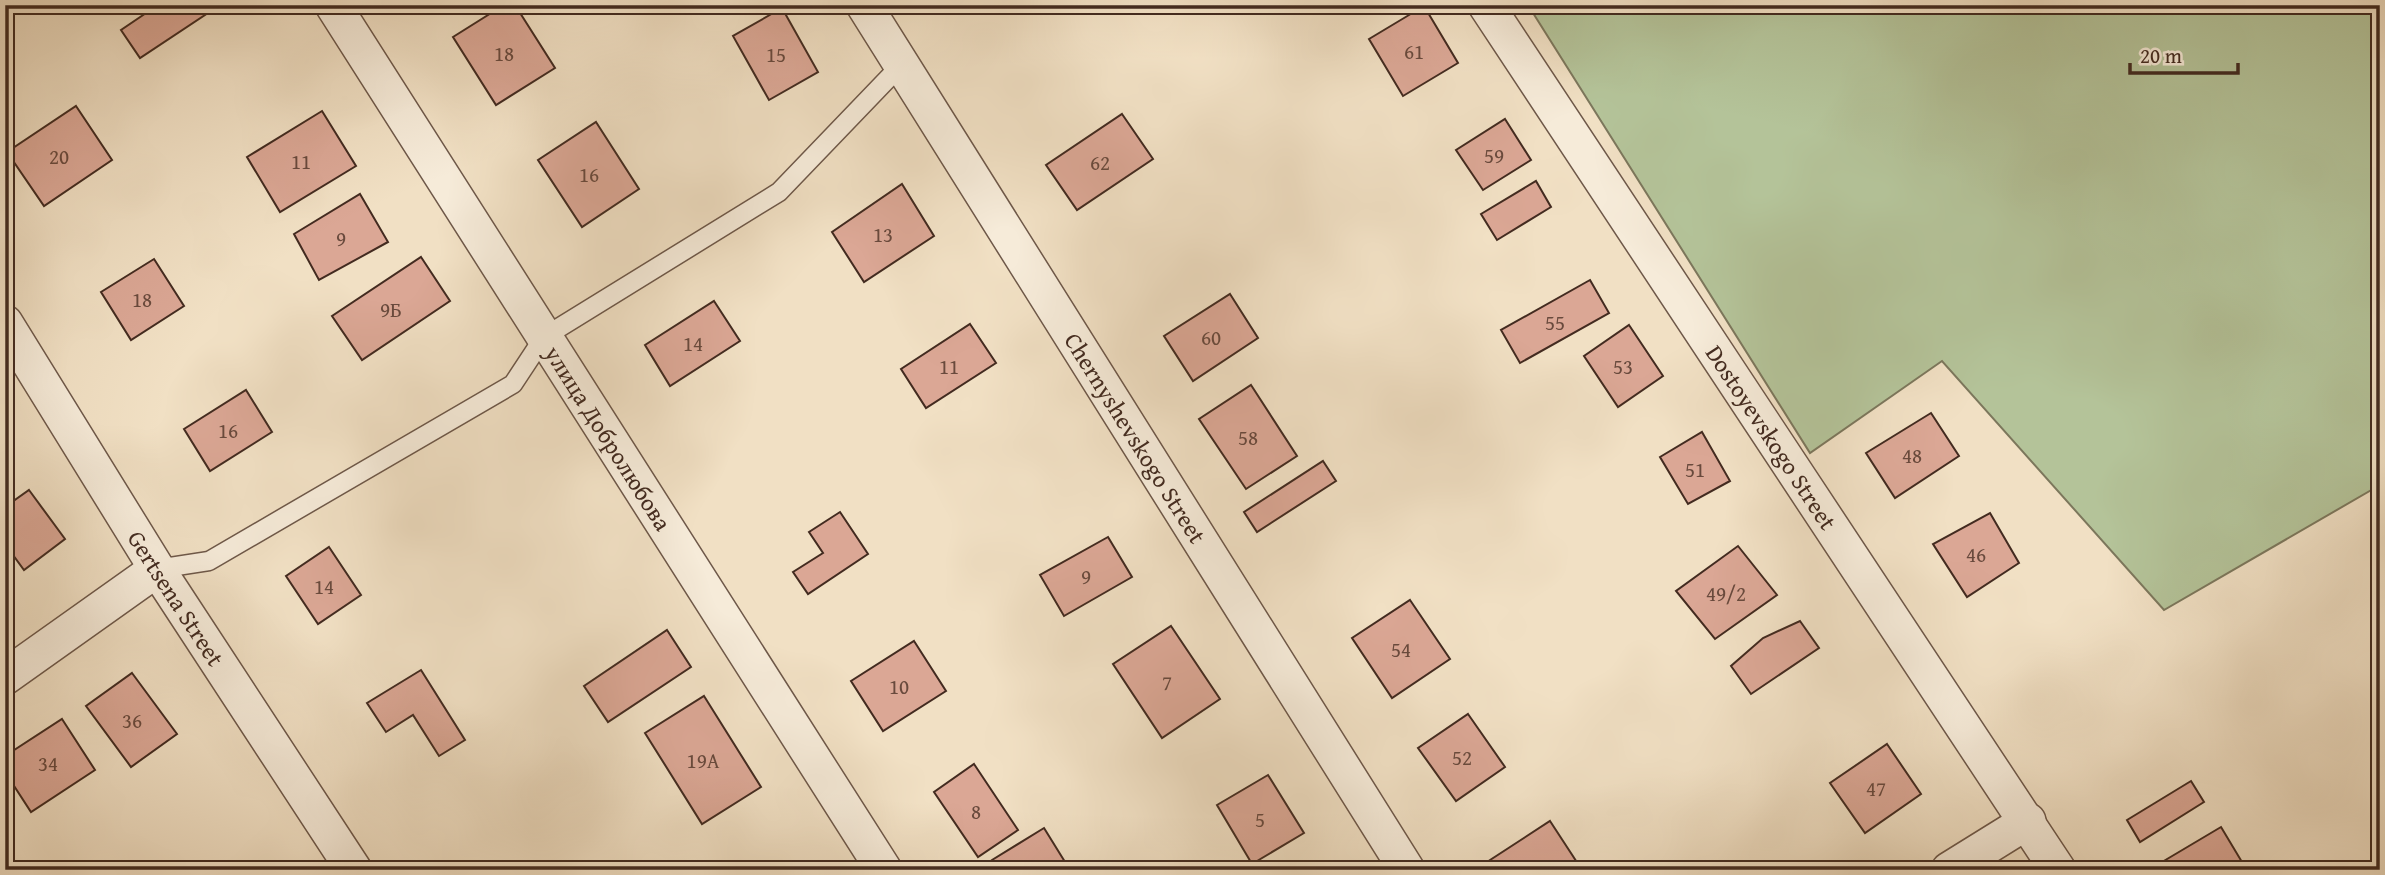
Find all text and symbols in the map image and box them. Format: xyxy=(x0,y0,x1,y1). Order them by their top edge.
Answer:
scale bar xyxy=(2130,32,2238,76)
house number: 61 xyxy=(1404,36,1424,67)
house number: 18 xyxy=(494,38,514,69)
house number: 15 xyxy=(766,39,786,70)
text: 20 m xyxy=(2140,40,2182,71)
house number: 59 xyxy=(1484,140,1504,171)
house number: 20 xyxy=(49,141,69,172)
house number: 11 xyxy=(291,146,311,177)
house number: 62 xyxy=(1090,147,1110,178)
house number: 16 xyxy=(579,159,599,190)
house number: 13 xyxy=(873,219,893,250)
house number: 9 xyxy=(336,223,346,254)
house number: 18 xyxy=(132,284,152,315)
house number: 9Б xyxy=(380,294,402,325)
house number: 55 xyxy=(1545,307,1565,338)
house number: 60 xyxy=(1201,322,1221,353)
street label: Chernyshevskogo Street xyxy=(1056,326,1215,550)
house number: 14 xyxy=(683,328,703,359)
street label: улица Добролюбова xyxy=(536,337,681,538)
street label: Dostoyevskogo Street xyxy=(1698,338,1846,537)
house number: 11 xyxy=(939,351,959,382)
house number: 53 xyxy=(1613,351,1633,382)
house number: 16 xyxy=(218,415,238,446)
house number: 58 xyxy=(1238,422,1258,453)
house number: 48 xyxy=(1902,440,1922,471)
house number: 51 xyxy=(1685,454,1705,485)
street label: Gertsena Street xyxy=(120,523,234,673)
house number: 46 xyxy=(1966,539,1986,570)
house number: 9 xyxy=(1081,561,1091,592)
house number: 14 xyxy=(314,571,334,602)
house number: 49/2 xyxy=(1706,578,1746,609)
house number: 54 xyxy=(1391,634,1411,665)
house number: 7 xyxy=(1162,667,1172,698)
house number: 10 xyxy=(889,671,909,702)
house number: 36 xyxy=(122,705,142,736)
house number: 52 xyxy=(1452,742,1472,773)
house number: 19А xyxy=(687,745,720,776)
house number: 34 xyxy=(38,748,58,779)
house number: 47 xyxy=(1866,773,1886,804)
house number: 8 xyxy=(971,796,981,827)
house number: 5 xyxy=(1255,804,1265,835)

